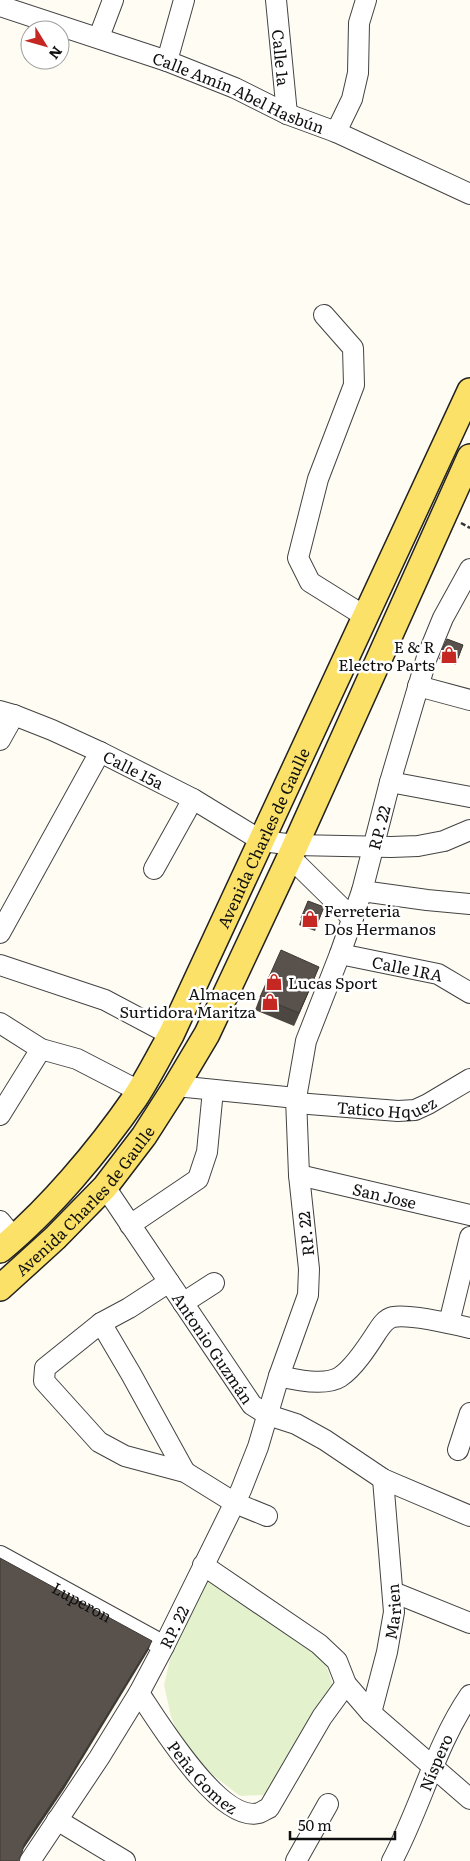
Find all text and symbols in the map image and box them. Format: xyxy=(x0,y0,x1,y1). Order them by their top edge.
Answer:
north arrow xyxy=(20,20,70,70)
street label: Calle 1a xyxy=(267,28,296,88)
text: N xyxy=(45,43,68,64)
street label: Calle Amín Abel Hasbún xyxy=(150,45,328,139)
place label: E & R Electro Parts xyxy=(338,634,435,676)
shop icon: E & R Electro Parts xyxy=(439,645,459,665)
street label: Avenida Charles de Gaulle xyxy=(210,743,315,932)
street label: Calle 15a xyxy=(99,744,168,795)
street label: RP. 22 xyxy=(361,803,396,852)
place label: Ferreteria Dos Hermanos xyxy=(324,898,436,940)
shop icon: Ferreteria Dos Hermanos xyxy=(300,909,320,929)
street label: Calle 1RA xyxy=(370,949,445,987)
place label: Lucas Sport xyxy=(288,970,378,994)
shop icon: Lucas Sport xyxy=(264,972,284,992)
place label: Almacen Surtidora Maritza xyxy=(119,981,256,1023)
shop icon: Almacen Surtidora Maritza xyxy=(260,992,280,1012)
street label: Tatico Hquez xyxy=(336,1090,441,1123)
street label: Avenida Charles de Gaulle xyxy=(9,1121,160,1281)
street label: San Jose xyxy=(350,1176,419,1214)
street label: RP. 22 xyxy=(291,1210,319,1258)
street label: Antonio Guzmán xyxy=(167,1287,260,1409)
street label: Luperon xyxy=(48,1575,117,1628)
street label: Marien xyxy=(377,1582,406,1641)
street label: RP. 22 xyxy=(153,1601,194,1652)
street label: Níspero xyxy=(412,1729,458,1794)
street label: Peña Gomez xyxy=(163,1735,243,1820)
scale bar xyxy=(290,1808,395,1840)
text: 50 m xyxy=(298,1813,332,1836)

